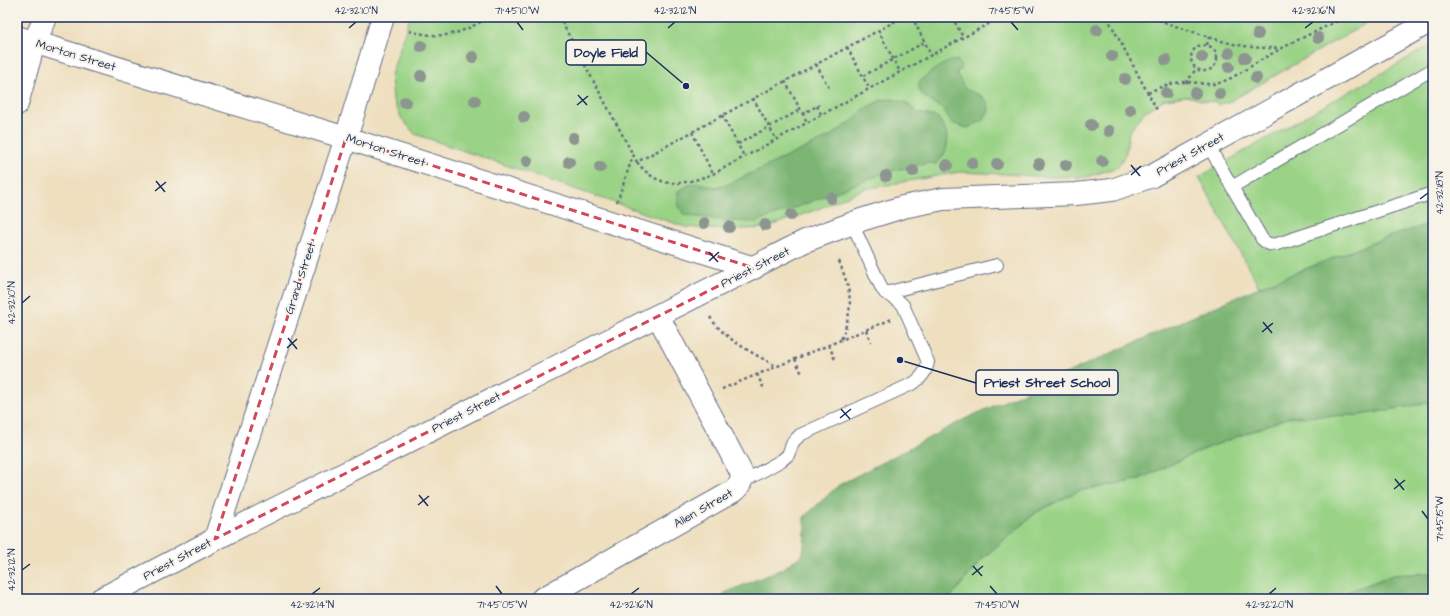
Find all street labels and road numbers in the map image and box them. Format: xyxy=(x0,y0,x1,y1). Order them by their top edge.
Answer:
street label: Morton Street xyxy=(34,35,118,76)
street label: Priest Street xyxy=(1153,129,1227,180)
street label: Morton Street xyxy=(344,130,428,171)
street label: Grand Street xyxy=(281,240,320,316)
street label: Priest Street xyxy=(718,243,793,292)
street label: Priest Street xyxy=(429,388,504,437)
street label: Allen Street xyxy=(671,485,736,532)
street label: Priest Street xyxy=(140,534,215,585)

